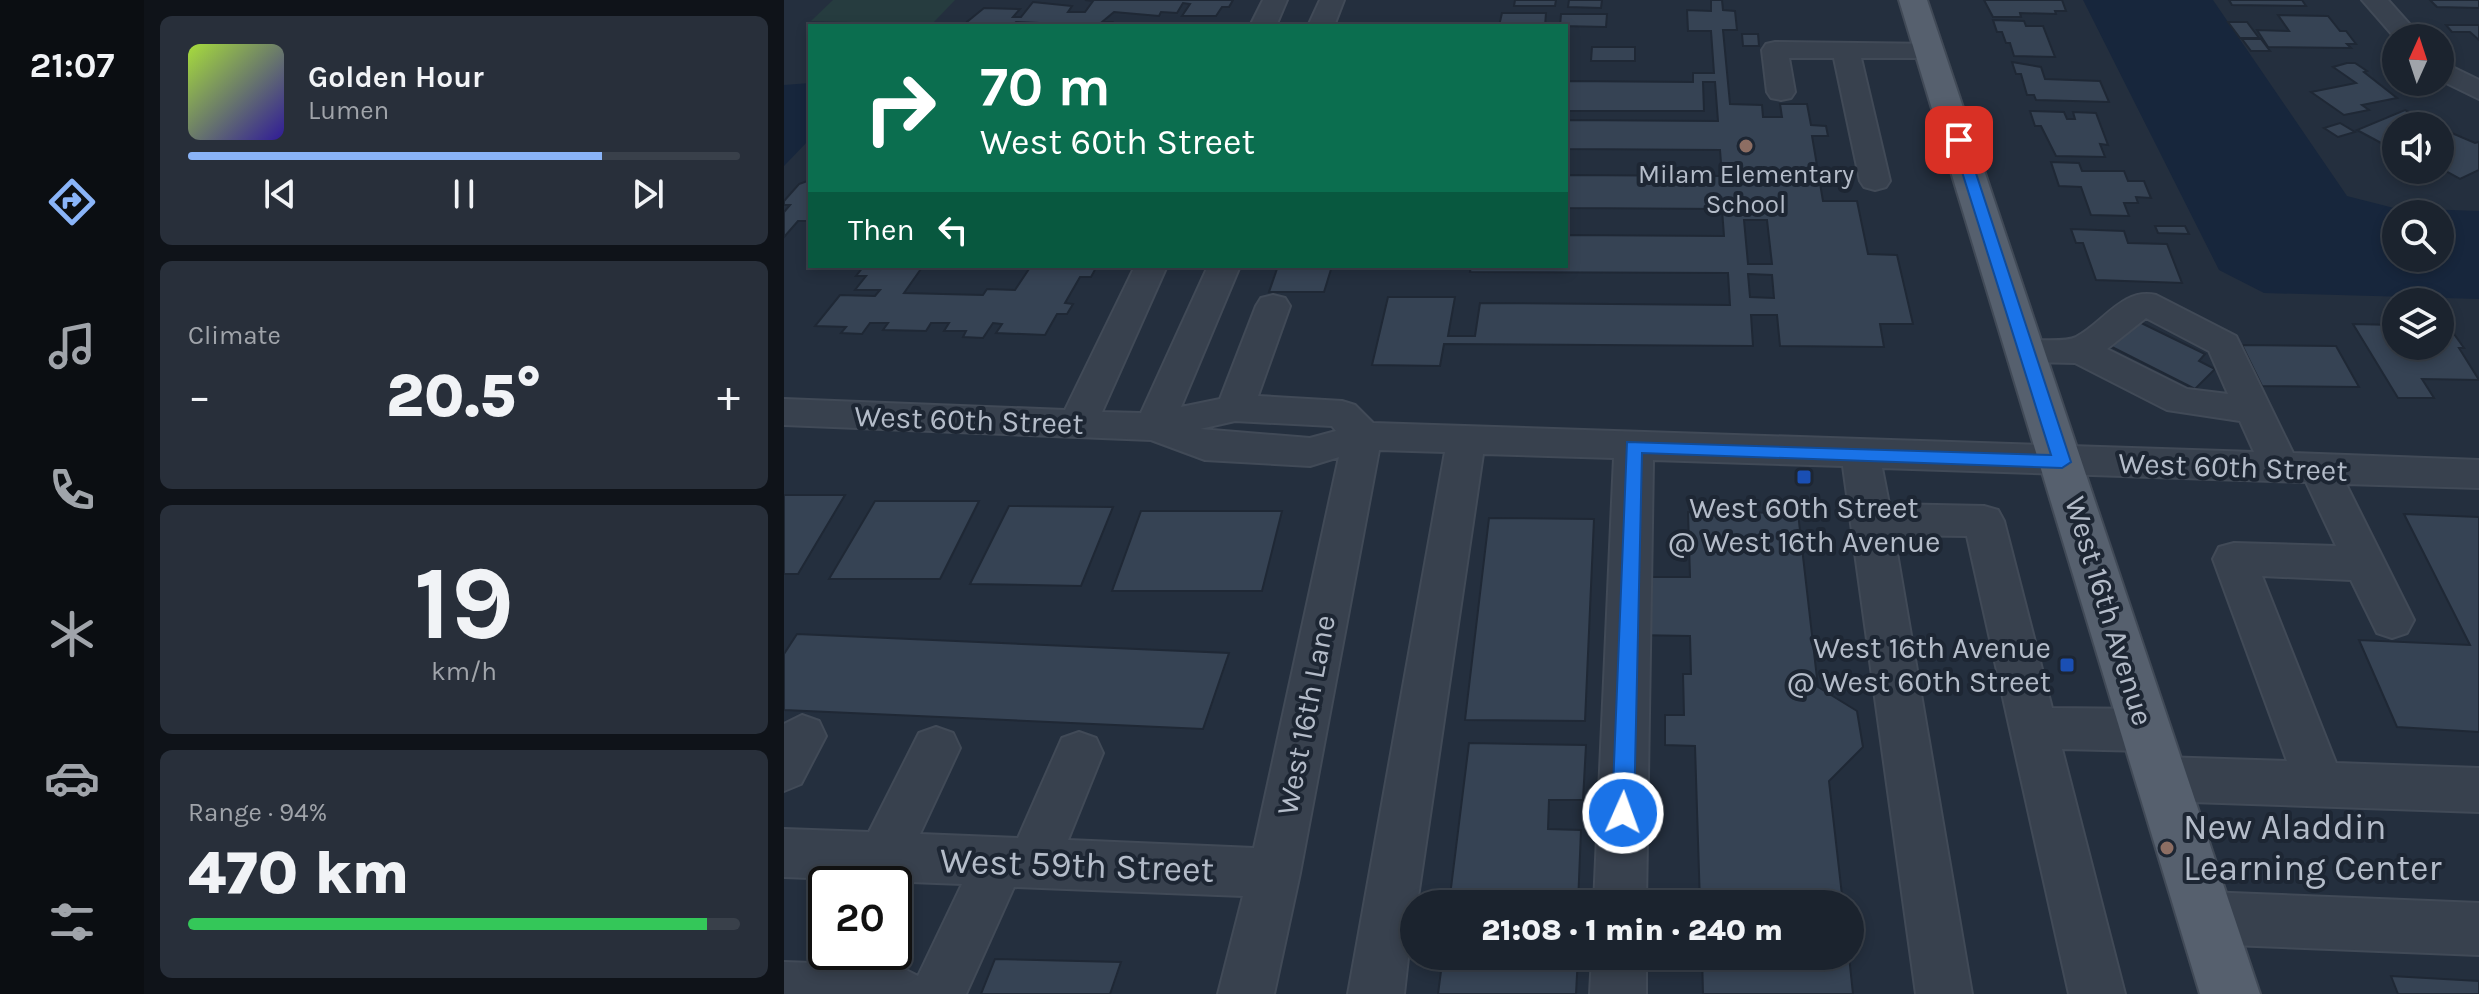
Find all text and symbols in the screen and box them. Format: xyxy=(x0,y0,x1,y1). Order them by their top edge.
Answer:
north arrow xyxy=(2382,24,2454,96)
map controls xyxy=(2382,24,2454,360)
text: 21:07 xyxy=(30,44,115,86)
text: 70 m xyxy=(980,54,1111,119)
icon: right xyxy=(848,56,952,160)
text: Golden Hour xyxy=(308,59,484,95)
text: Lumen xyxy=(308,95,389,126)
pin xyxy=(1925,106,1993,174)
button: sound xyxy=(2382,112,2454,184)
icon: arrive xyxy=(1937,118,1981,162)
text: West 60th Street xyxy=(980,121,1255,163)
marker: Milam Elementary School xyxy=(1737,137,1755,155)
place label: Milam Elementary School xyxy=(1638,159,1854,220)
icon: previous xyxy=(258,172,302,216)
icon: pause xyxy=(442,172,486,216)
icon: next xyxy=(626,172,670,216)
icon: directions xyxy=(44,174,100,230)
button: search xyxy=(2382,200,2454,272)
icon: left xyxy=(931,208,975,252)
text: Then xyxy=(848,212,915,248)
button: layers xyxy=(2382,288,2454,360)
icon: music xyxy=(44,318,100,374)
text: Climate xyxy=(188,320,281,351)
text: 20.5° xyxy=(386,361,542,431)
text: − xyxy=(188,371,211,422)
text: + xyxy=(717,371,740,422)
street label: West 60th Street xyxy=(854,398,1084,442)
street label: West 60th Street xyxy=(2118,445,2348,489)
icon: phone xyxy=(44,462,100,518)
marker: West 60th Street @ West 16th Avenue xyxy=(1795,468,1813,486)
place label: West 60th Street @ West 16th Avenue xyxy=(1667,490,1941,560)
street label: West 16th Avenue xyxy=(2057,492,2161,730)
text: 19 xyxy=(414,543,514,664)
icon: climate xyxy=(44,606,100,662)
street label: West 16th Lane xyxy=(1269,612,1343,818)
place label: West 16th Avenue @ West 60th Street xyxy=(1786,630,2051,700)
text: km/h xyxy=(431,656,497,687)
marker: West 16th Avenue @ West 60th Street xyxy=(2058,656,2076,674)
icon: car xyxy=(44,750,100,806)
position arrow xyxy=(1581,771,1665,855)
text: Range · 94% xyxy=(188,797,327,828)
place label: New Aladdin Learning Center xyxy=(2183,806,2443,889)
text: 470 km xyxy=(188,838,409,908)
street label: West 59th Street xyxy=(939,839,1215,891)
marker: New Aladdin Learning Center xyxy=(2158,839,2176,857)
speed limit sign: 20 xyxy=(808,866,912,970)
icon: filters xyxy=(44,894,100,950)
text: 21:08 · 1 min · 240 m xyxy=(1481,912,1783,948)

